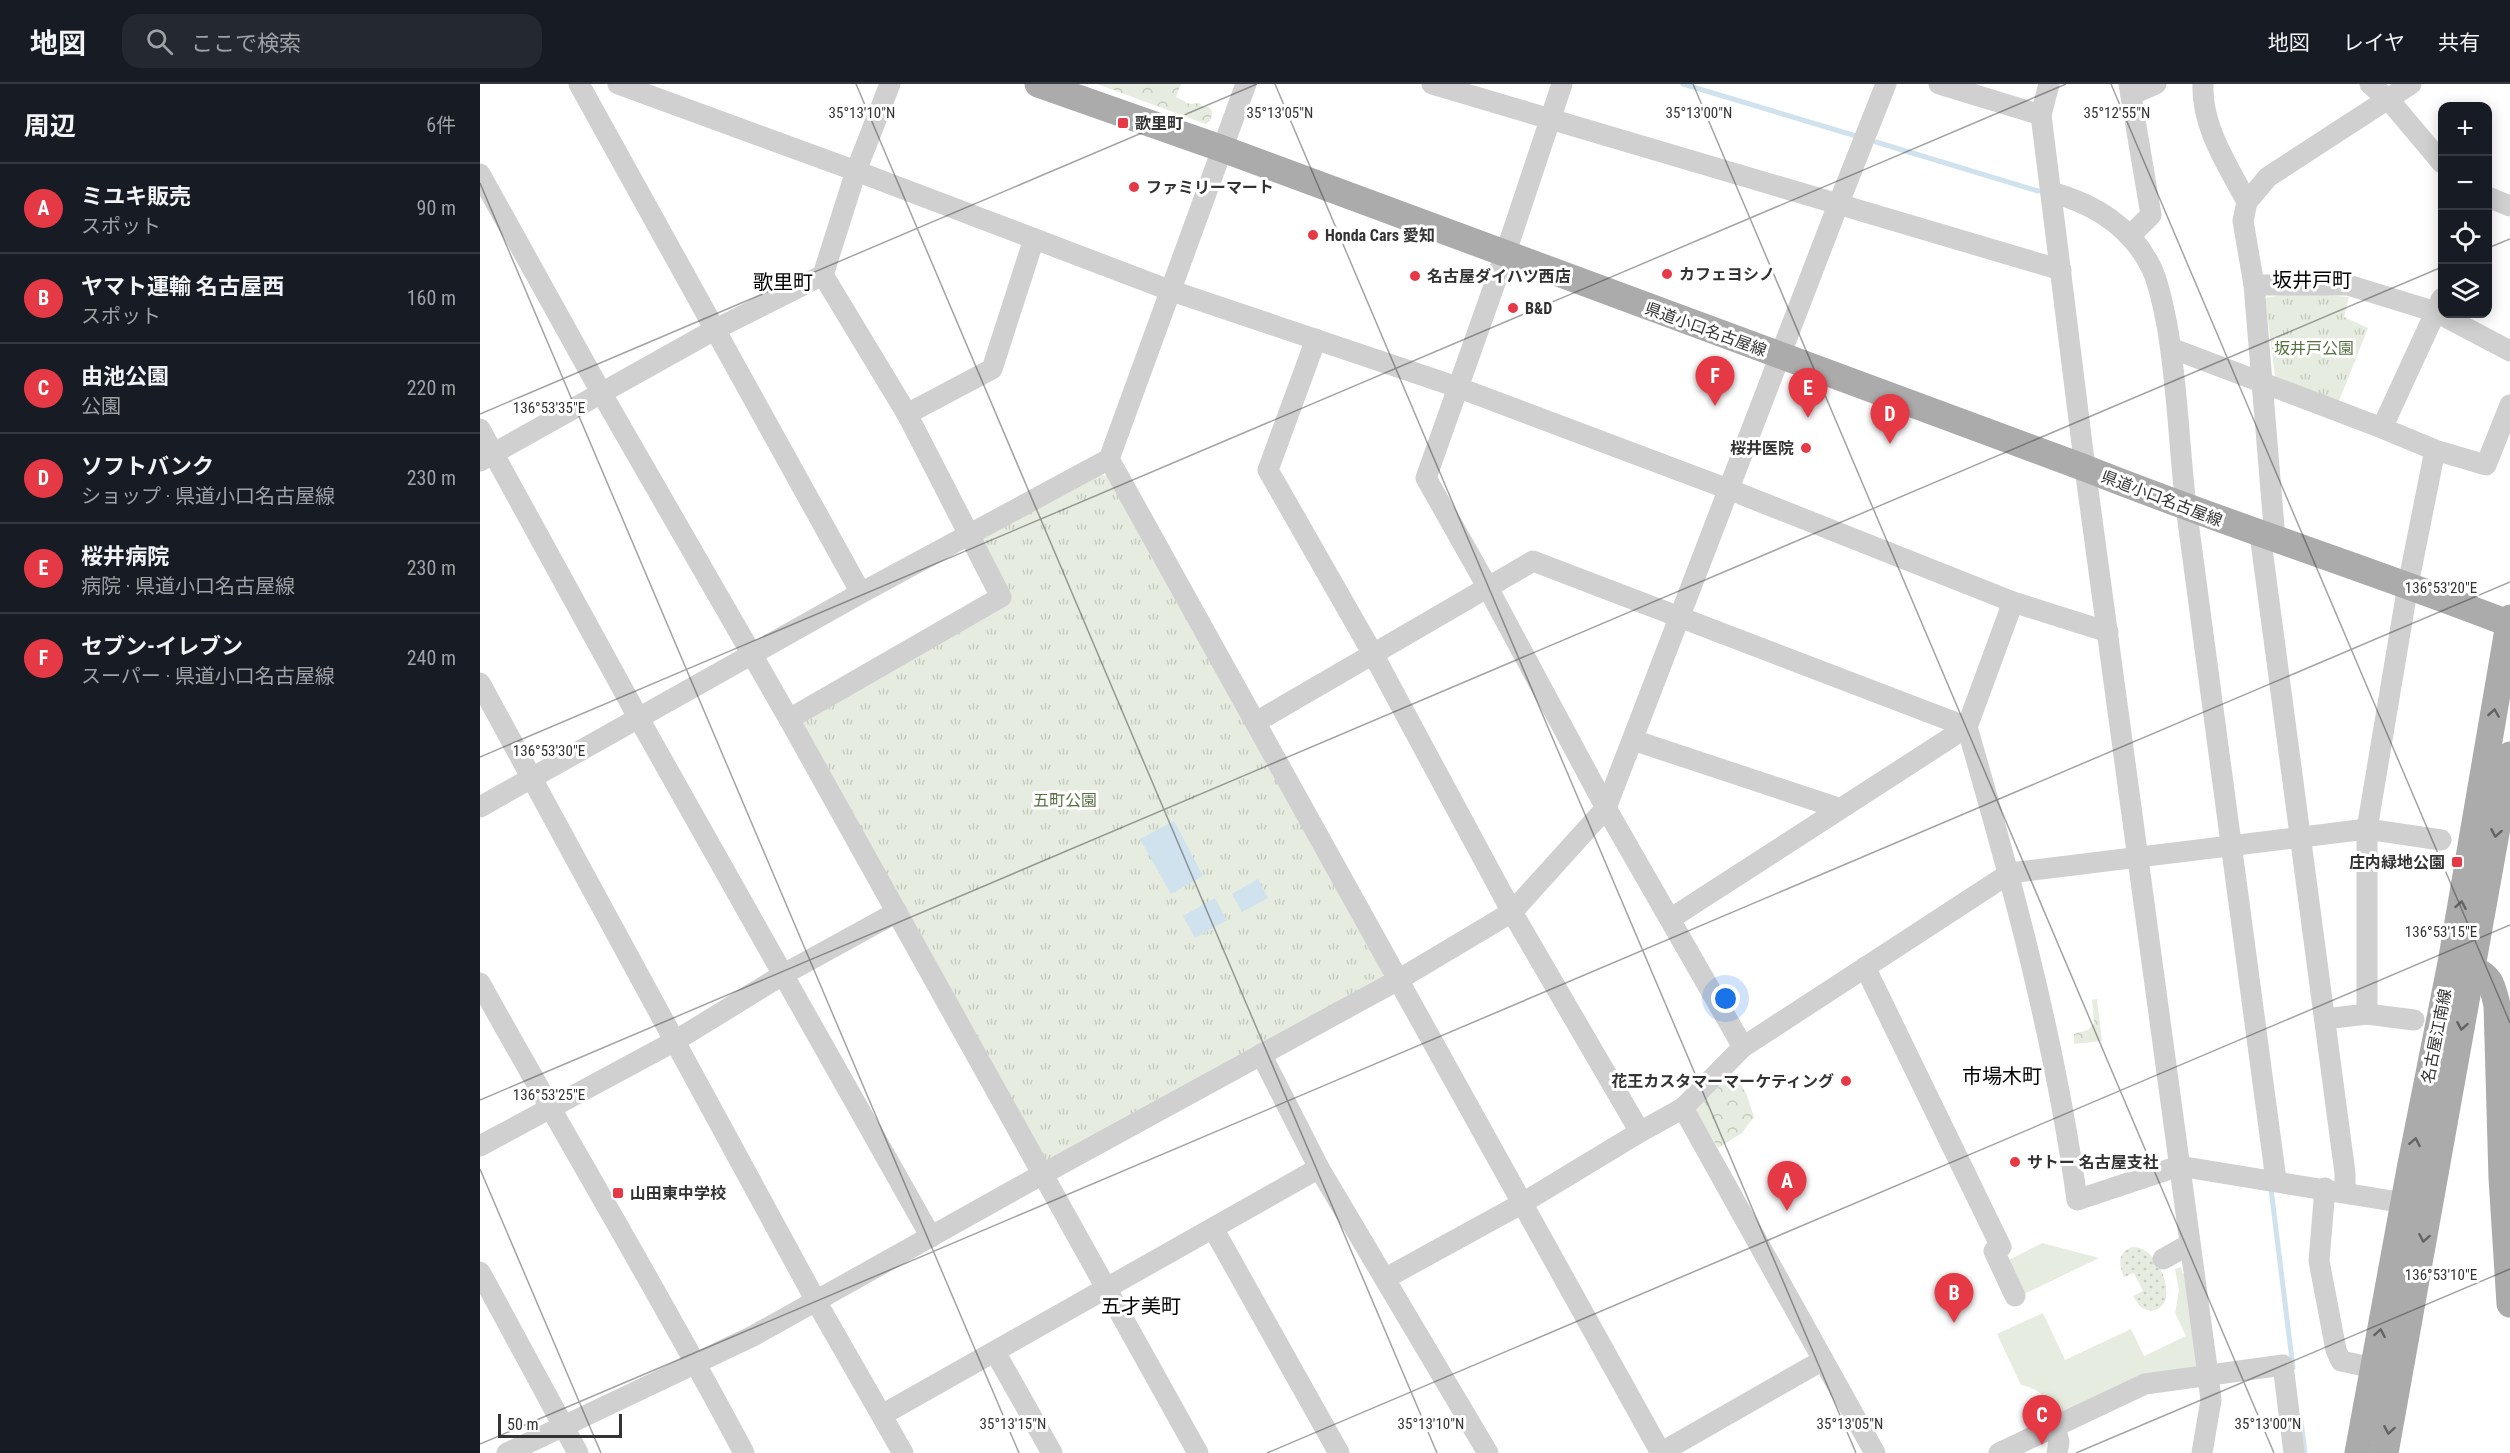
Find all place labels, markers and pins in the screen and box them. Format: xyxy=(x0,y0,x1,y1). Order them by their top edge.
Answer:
place label: 歌里町 xyxy=(1135,114,1183,133)
marker: 歌里町 xyxy=(1116,116,1130,130)
place label: ファミリーマート xyxy=(1146,178,1274,197)
marker: ファミリーマート xyxy=(1127,180,1141,194)
place label: Honda Cars 愛知 xyxy=(1325,226,1435,245)
marker: Honda Cars 愛知 xyxy=(1306,228,1320,242)
place label: カフェヨシノ xyxy=(1679,265,1775,284)
place label: 名古屋ダイハツ西店 xyxy=(1427,267,1571,286)
marker: カフェヨシノ xyxy=(1660,267,1674,281)
marker: 名古屋ダイハツ西店 xyxy=(1408,269,1422,283)
place label: B&D xyxy=(1525,299,1552,318)
marker: B&D xyxy=(1506,301,1520,315)
pin: F xyxy=(1696,356,1734,406)
pin: E xyxy=(1788,368,1828,418)
pin: D xyxy=(1870,394,1910,444)
place label: 桜井医院 xyxy=(1730,439,1794,458)
marker: 桜井医院 xyxy=(1799,441,1813,455)
place label: 庄内緑地公園 xyxy=(2349,853,2445,872)
marker: 庄内緑地公園 xyxy=(2450,855,2464,869)
place label: 花王カスタマーマーケティング xyxy=(1611,1072,1834,1091)
marker: 花王カスタマーマーケティング xyxy=(1839,1074,1853,1088)
place label: サトー 名古屋支社 xyxy=(2027,1153,2159,1172)
marker: サトー 名古屋支社 xyxy=(2008,1155,2022,1169)
pin: A xyxy=(1768,1162,1806,1211)
place label: 山田東中学校 xyxy=(630,1184,726,1203)
marker: 山田東中学校 xyxy=(611,1186,625,1200)
pin: B xyxy=(1934,1274,1974,1323)
pin: C xyxy=(2022,1396,2062,1445)

